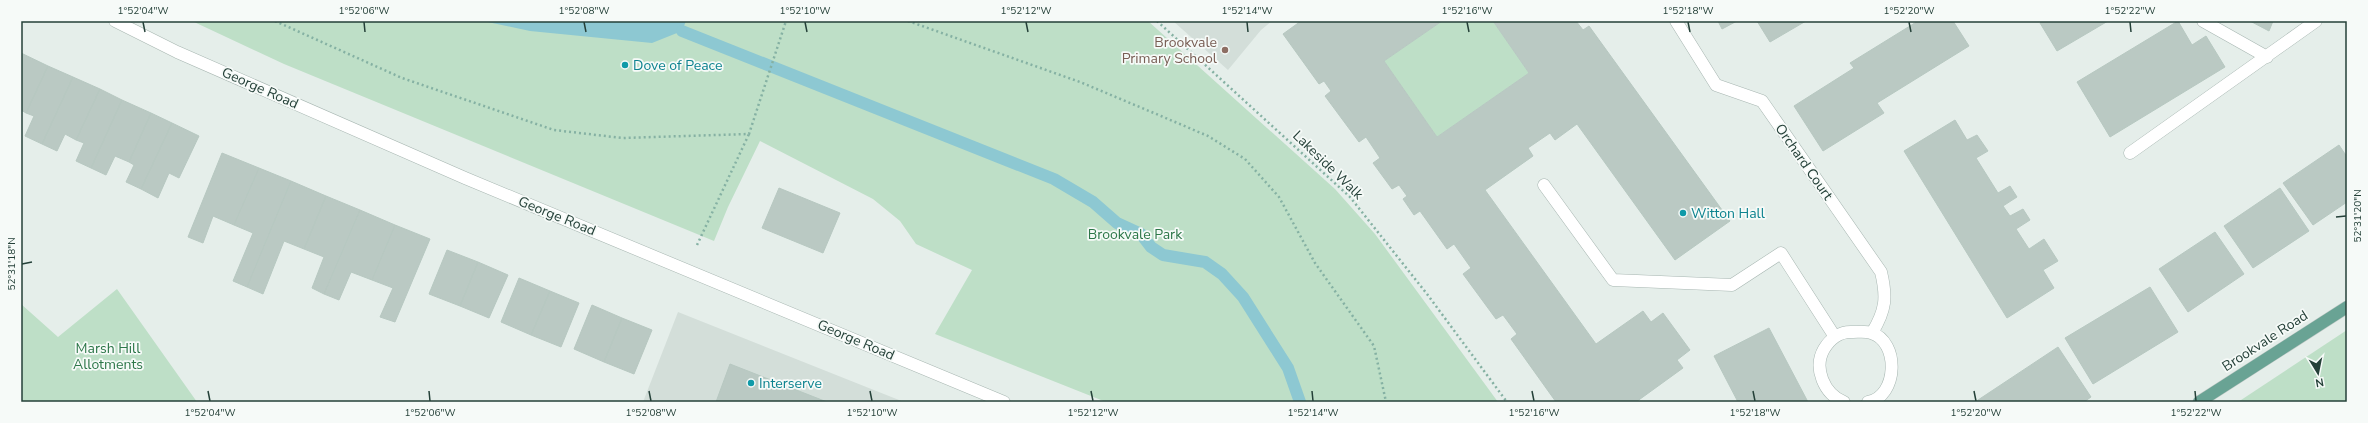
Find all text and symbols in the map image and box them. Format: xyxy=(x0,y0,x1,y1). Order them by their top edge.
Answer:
text: 1°52'04"W xyxy=(118,4,168,18)
text: 1°52'06"W xyxy=(339,4,389,18)
text: 1°52'08"W xyxy=(559,4,609,18)
text: 1°52'10"W xyxy=(780,4,830,18)
text: 1°52'12"W xyxy=(1001,4,1051,18)
text: 1°52'14"W xyxy=(1222,4,1272,18)
text: 1°52'16"W xyxy=(1442,4,1492,18)
text: 1°52'18"W xyxy=(1663,4,1713,18)
text: 1°52'20"W xyxy=(1884,4,1934,18)
text: 1°52'22"W xyxy=(2105,4,2155,18)
place label: Brookvale Primary School xyxy=(1122,33,1218,68)
marker: Brookvale Primary School xyxy=(1220,45,1230,55)
place label: Dove of Peace xyxy=(633,56,722,75)
marker: Dove of Peace xyxy=(620,60,630,70)
street label: George Road xyxy=(219,63,301,113)
street label: Orchard Court xyxy=(1771,120,1837,204)
street label: Lakeside Walk xyxy=(1288,126,1368,204)
text: 52°31'20"N xyxy=(2351,189,2365,243)
street label: George Road xyxy=(515,192,599,240)
place label: Witton Hall xyxy=(1691,204,1766,223)
marker: Witton Hall xyxy=(1678,208,1688,218)
park label: Brookvale Park xyxy=(1088,225,1183,244)
text: 52°31'18"N xyxy=(5,237,19,291)
street label: Brookvale Road xyxy=(2218,306,2312,376)
street label: George Road xyxy=(814,315,898,365)
park label: Marsh Hill Allotments xyxy=(73,339,143,374)
north arrow xyxy=(2298,353,2338,393)
place label: Interserve xyxy=(759,374,822,393)
text: N xyxy=(2314,374,2325,390)
marker: Interserve xyxy=(746,378,756,388)
text: 1°52'04"W xyxy=(185,406,235,420)
text: 1°52'06"W xyxy=(405,406,455,420)
text: 1°52'08"W xyxy=(626,406,676,420)
text: 1°52'10"W xyxy=(847,406,897,420)
text: 1°52'12"W xyxy=(1068,406,1118,420)
text: 1°52'14"W xyxy=(1288,406,1338,420)
text: 1°52'16"W xyxy=(1509,406,1559,420)
text: 1°52'18"W xyxy=(1730,406,1780,420)
text: 1°52'20"W xyxy=(1951,406,2001,420)
text: 1°52'22"W xyxy=(2171,406,2221,420)

